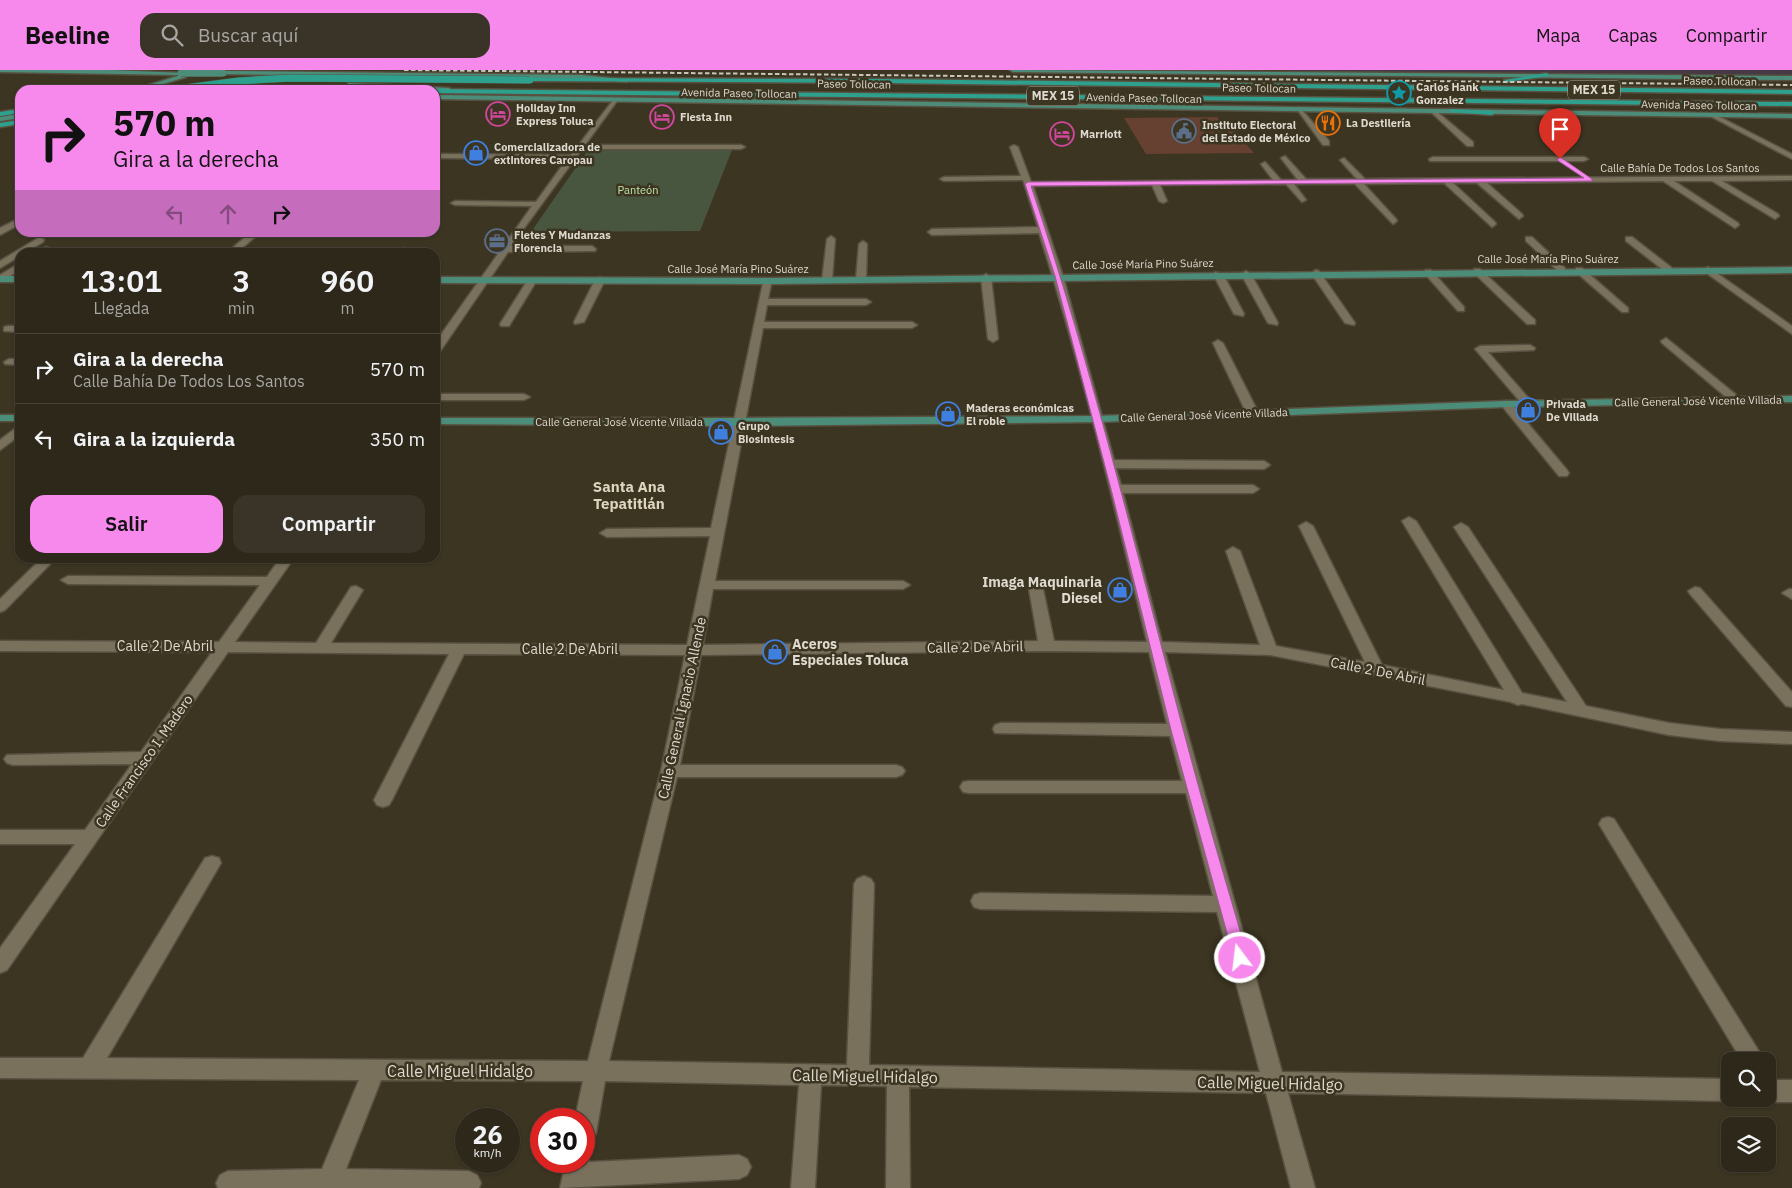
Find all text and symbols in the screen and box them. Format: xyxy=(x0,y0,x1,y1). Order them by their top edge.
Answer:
search box xyxy=(140,13,490,58)
text: Beeline xyxy=(25,19,110,51)
icon: search xyxy=(158,21,186,49)
text: Buscar aquí xyxy=(198,23,298,47)
text: Mapa xyxy=(1536,24,1580,47)
text: Capas xyxy=(1608,24,1658,47)
text: Compartir xyxy=(1686,24,1767,47)
street label: Paseo Tollocan xyxy=(1683,73,1757,89)
street label: Paseo Tollocan xyxy=(817,76,891,92)
street label: Paseo Tollocan xyxy=(1222,80,1296,96)
place icon: Carlos Hank Gonzalez xyxy=(1386,80,1412,106)
place label: Carlos Hank Gonzalez xyxy=(1416,80,1479,107)
road number: MEX 15 xyxy=(1568,80,1620,100)
street label: Avenida Paseo Tollocan xyxy=(681,85,797,101)
road number: MEX 15 xyxy=(1027,86,1079,106)
street label: Avenida Paseo Tollocan xyxy=(1086,90,1202,106)
street label: Avenida Paseo Tollocan xyxy=(1641,97,1757,113)
text: 570 m xyxy=(113,100,216,146)
hotel icon: Holiday Inn Express Toluca xyxy=(485,101,511,127)
place label: Holiday Inn Express Toluca xyxy=(516,101,593,128)
hotel icon: Fiesta Inn xyxy=(649,104,675,130)
icon: right xyxy=(30,105,95,170)
pin xyxy=(1539,108,1581,159)
place label: Fiesta Inn xyxy=(680,110,732,124)
restaurant icon: La Destilería xyxy=(1315,110,1341,136)
icon: arrive xyxy=(1546,115,1574,143)
place label: La Destilería xyxy=(1346,116,1411,130)
public building icon: Instituto Electoral del Estado de México xyxy=(1171,118,1197,144)
place label: Instituto Electoral del Estado de México xyxy=(1202,118,1311,145)
hotel icon: Marriott xyxy=(1049,121,1075,147)
place label: Marriott xyxy=(1080,127,1122,141)
shop icon: Comercializadora de extintores Caropau xyxy=(463,140,489,166)
place label: Comercializadora de extintores Caropau xyxy=(494,140,600,167)
text: Gira a la derecha xyxy=(113,144,279,173)
street label: Calle Bahía De Todos Los Santos xyxy=(1600,161,1760,175)
park label: Panteón xyxy=(618,183,658,197)
icon: left xyxy=(161,200,189,228)
icon: ahead xyxy=(214,200,242,228)
icon: right xyxy=(267,200,295,228)
office icon: Fletes Y Mudanzas Florencia xyxy=(484,228,510,254)
place label: Fletes Y Mudanzas Florencia xyxy=(514,228,611,255)
street label: Calle José María Pino Suárez xyxy=(1477,252,1619,266)
street label: Calle José María Pino Suárez xyxy=(1072,256,1214,272)
text: 13:01 xyxy=(81,261,162,300)
text: 3 xyxy=(232,261,250,300)
text: 960 xyxy=(320,261,374,300)
street label: Calle José María Pino Suárez xyxy=(667,262,809,276)
text: Llegada xyxy=(93,298,149,318)
text: min xyxy=(228,298,255,318)
text: m xyxy=(340,298,354,318)
text: Gira a la derecha xyxy=(73,347,224,371)
icon: right xyxy=(30,355,58,383)
text: 570 m xyxy=(370,357,425,381)
text: Calle Bahía De Todos Los Santos xyxy=(73,371,305,391)
street label: Calle General José Vicente Villada xyxy=(1614,393,1782,409)
shop icon: Privada De Villada xyxy=(1515,397,1541,423)
place label: Privada De Villada xyxy=(1546,397,1599,424)
shop icon: Maderas económicas El roble xyxy=(935,401,961,427)
place label: Maderas económicas El roble xyxy=(966,401,1075,428)
street label: Calle General José Vicente Villada xyxy=(1120,405,1288,425)
street label: Calle General José Vicente Villada xyxy=(535,415,703,429)
shop icon: Grupo Biosintesis xyxy=(708,419,734,445)
place label: Grupo Biosintesis xyxy=(738,419,795,446)
icon: left xyxy=(30,425,58,453)
text: Gira a la izquierda xyxy=(73,427,235,451)
text: 350 m xyxy=(370,427,425,451)
district label: Santa Ana Tepatitlán xyxy=(593,477,666,513)
button: Salir xyxy=(30,495,223,553)
button: Compartir xyxy=(233,495,425,553)
place label: Imaga Maquinaria Diesel xyxy=(982,573,1102,607)
shop icon: Imaga Maquinaria Diesel xyxy=(1107,577,1133,603)
street label: Calle General Ignacio Allende xyxy=(654,615,710,801)
place label: Aceros Especiales Toluca xyxy=(792,635,909,669)
street label: Calle 2 De Abril xyxy=(117,637,213,655)
street label: Calle 2 De Abril xyxy=(927,637,1024,657)
shop icon: Aceros Especiales Toluca xyxy=(762,639,788,665)
street label: Calle 2 De Abril xyxy=(522,640,618,658)
street label: Calle 2 De Abril xyxy=(1329,653,1427,689)
street label: Calle Francisco I. Madero xyxy=(91,691,197,831)
position arrow xyxy=(1213,931,1265,983)
map controls xyxy=(1721,1052,1776,1172)
button: search xyxy=(1721,1052,1776,1107)
street label: Calle Miguel Hidalgo xyxy=(387,1061,533,1081)
street label: Calle Miguel Hidalgo xyxy=(792,1065,938,1087)
street label: Calle Miguel Hidalgo xyxy=(1197,1072,1343,1094)
speed limit sign: 30 xyxy=(530,1108,595,1173)
button: layers xyxy=(1721,1117,1776,1172)
text: 26 xyxy=(472,1118,503,1151)
text: km/h xyxy=(473,1145,502,1160)

